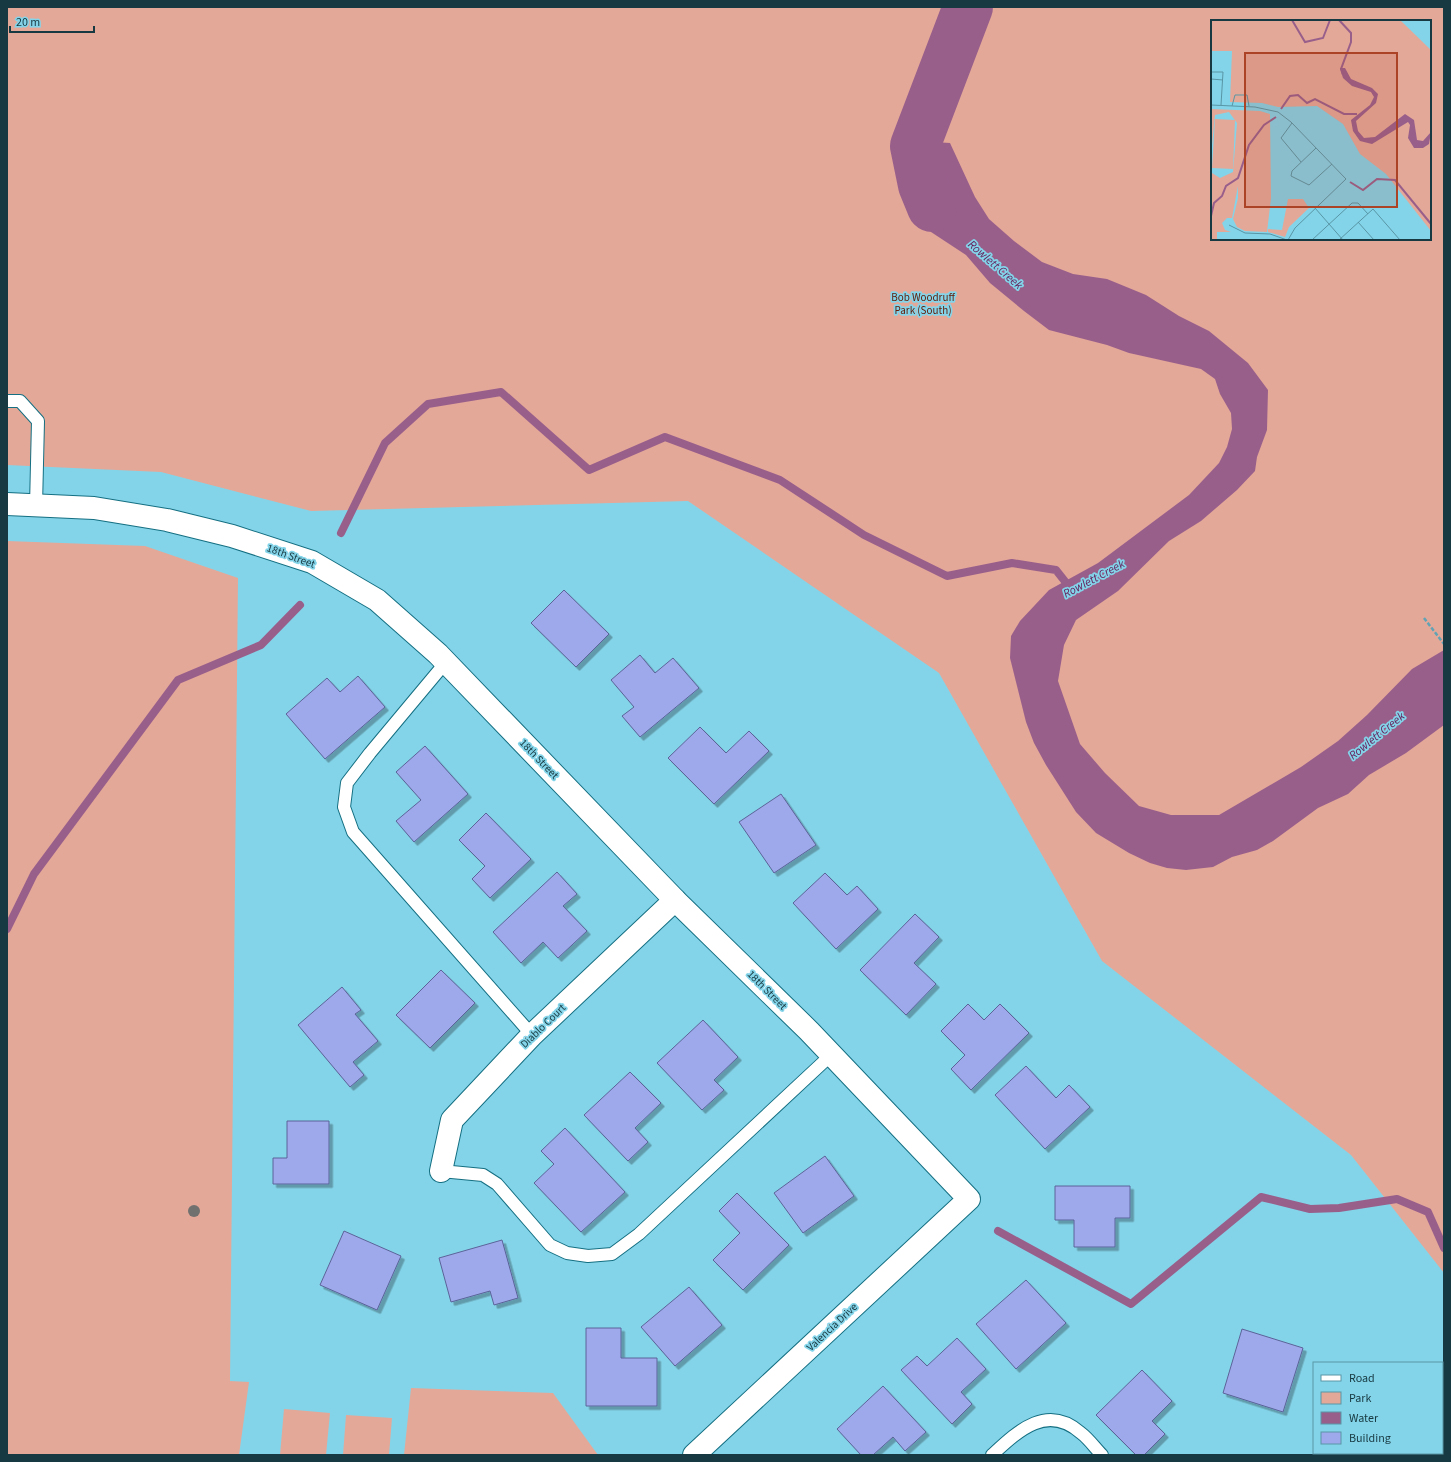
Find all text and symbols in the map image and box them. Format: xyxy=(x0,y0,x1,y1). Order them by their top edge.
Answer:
scale bar xyxy=(10,8,94,34)
text: 20 m xyxy=(16,14,40,31)
inset map xyxy=(1211,20,1431,240)
water label: Rowlett Creek xyxy=(964,236,1026,294)
park label: Bob Woodruff Park (South) xyxy=(891,290,955,318)
street label: 18th Street xyxy=(265,540,318,572)
water label: Rowlett Creek xyxy=(1060,555,1128,602)
water label: Rowlett Creek xyxy=(1345,708,1409,764)
street label: 18th Street xyxy=(516,736,562,783)
street label: 18th Street xyxy=(744,967,790,1013)
street label: Diablo Court xyxy=(517,1000,569,1051)
street label: Valencia Drive xyxy=(803,1299,861,1355)
legend xyxy=(1313,1362,1443,1454)
text: Road xyxy=(1349,1370,1375,1387)
text: Park xyxy=(1349,1390,1371,1407)
text: Water xyxy=(1349,1410,1379,1427)
text: Building xyxy=(1349,1430,1391,1447)

